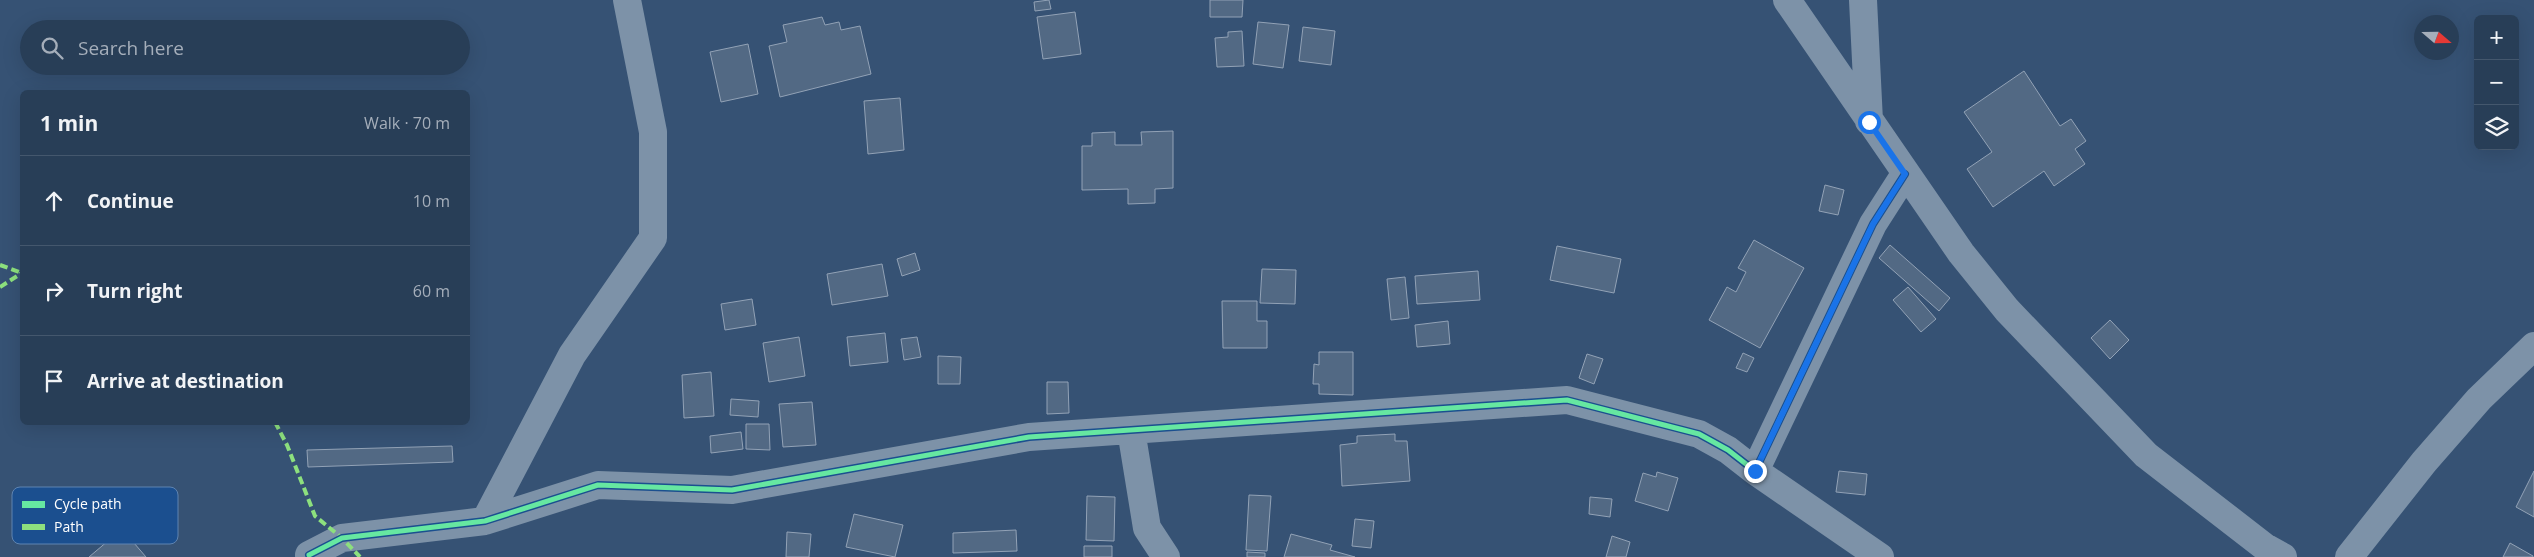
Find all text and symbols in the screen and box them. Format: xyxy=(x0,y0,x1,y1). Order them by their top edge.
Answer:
north arrow xyxy=(2414,15,2459,60)
map controls xyxy=(2474,15,2519,150)
button: + xyxy=(2474,15,2519,60)
search box xyxy=(20,20,470,75)
icon: search xyxy=(38,34,66,62)
text: Search here xyxy=(78,35,184,61)
button: − xyxy=(2474,60,2519,105)
button: layers xyxy=(2474,105,2519,150)
text: 1 min xyxy=(40,109,98,137)
route start xyxy=(1858,111,1881,134)
text: Walk · 70 m xyxy=(364,112,450,134)
icon: ahead xyxy=(40,187,68,215)
text: Continue xyxy=(87,188,174,214)
text: 10 m xyxy=(413,190,450,212)
icon: right xyxy=(40,277,68,305)
text: Turn right xyxy=(87,278,182,304)
text: 60 m xyxy=(413,280,450,302)
icon: arrive xyxy=(40,367,68,395)
text: Arrive at destination xyxy=(87,368,284,394)
route end xyxy=(1744,460,1767,483)
legend xyxy=(12,487,178,544)
text: Cycle path xyxy=(54,494,122,513)
text: Path xyxy=(54,517,84,536)

